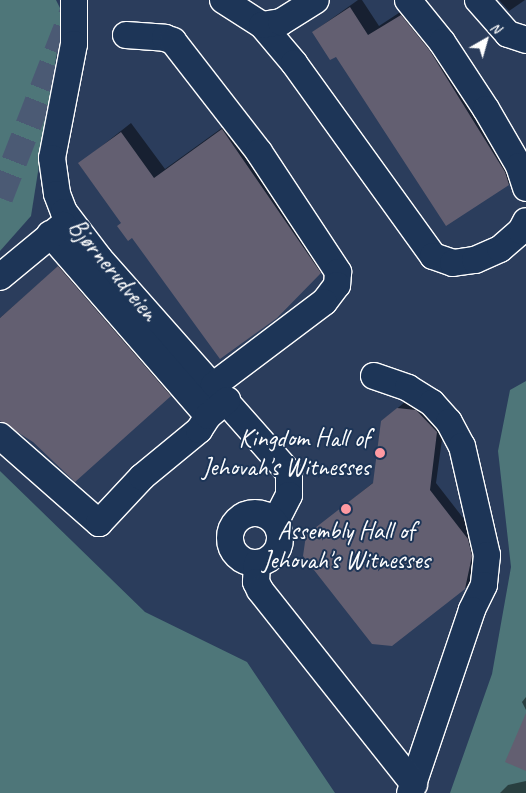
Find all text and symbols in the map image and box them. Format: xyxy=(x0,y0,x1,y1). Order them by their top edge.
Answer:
north arrow xyxy=(461,15,511,65)
text: N xyxy=(487,18,504,37)
street label: Bjørnerudveien xyxy=(62,213,164,327)
place label: Kingdom Hall of Jehovah's Witnesses xyxy=(202,424,370,483)
marker: Kingdom Hall of Jehovah's Witnesses xyxy=(374,447,386,459)
marker: Assembly Hall of Jehovah's Witnesses xyxy=(340,503,352,515)
place label: Assembly Hall of Jehovah's Witnesses xyxy=(262,517,430,576)

